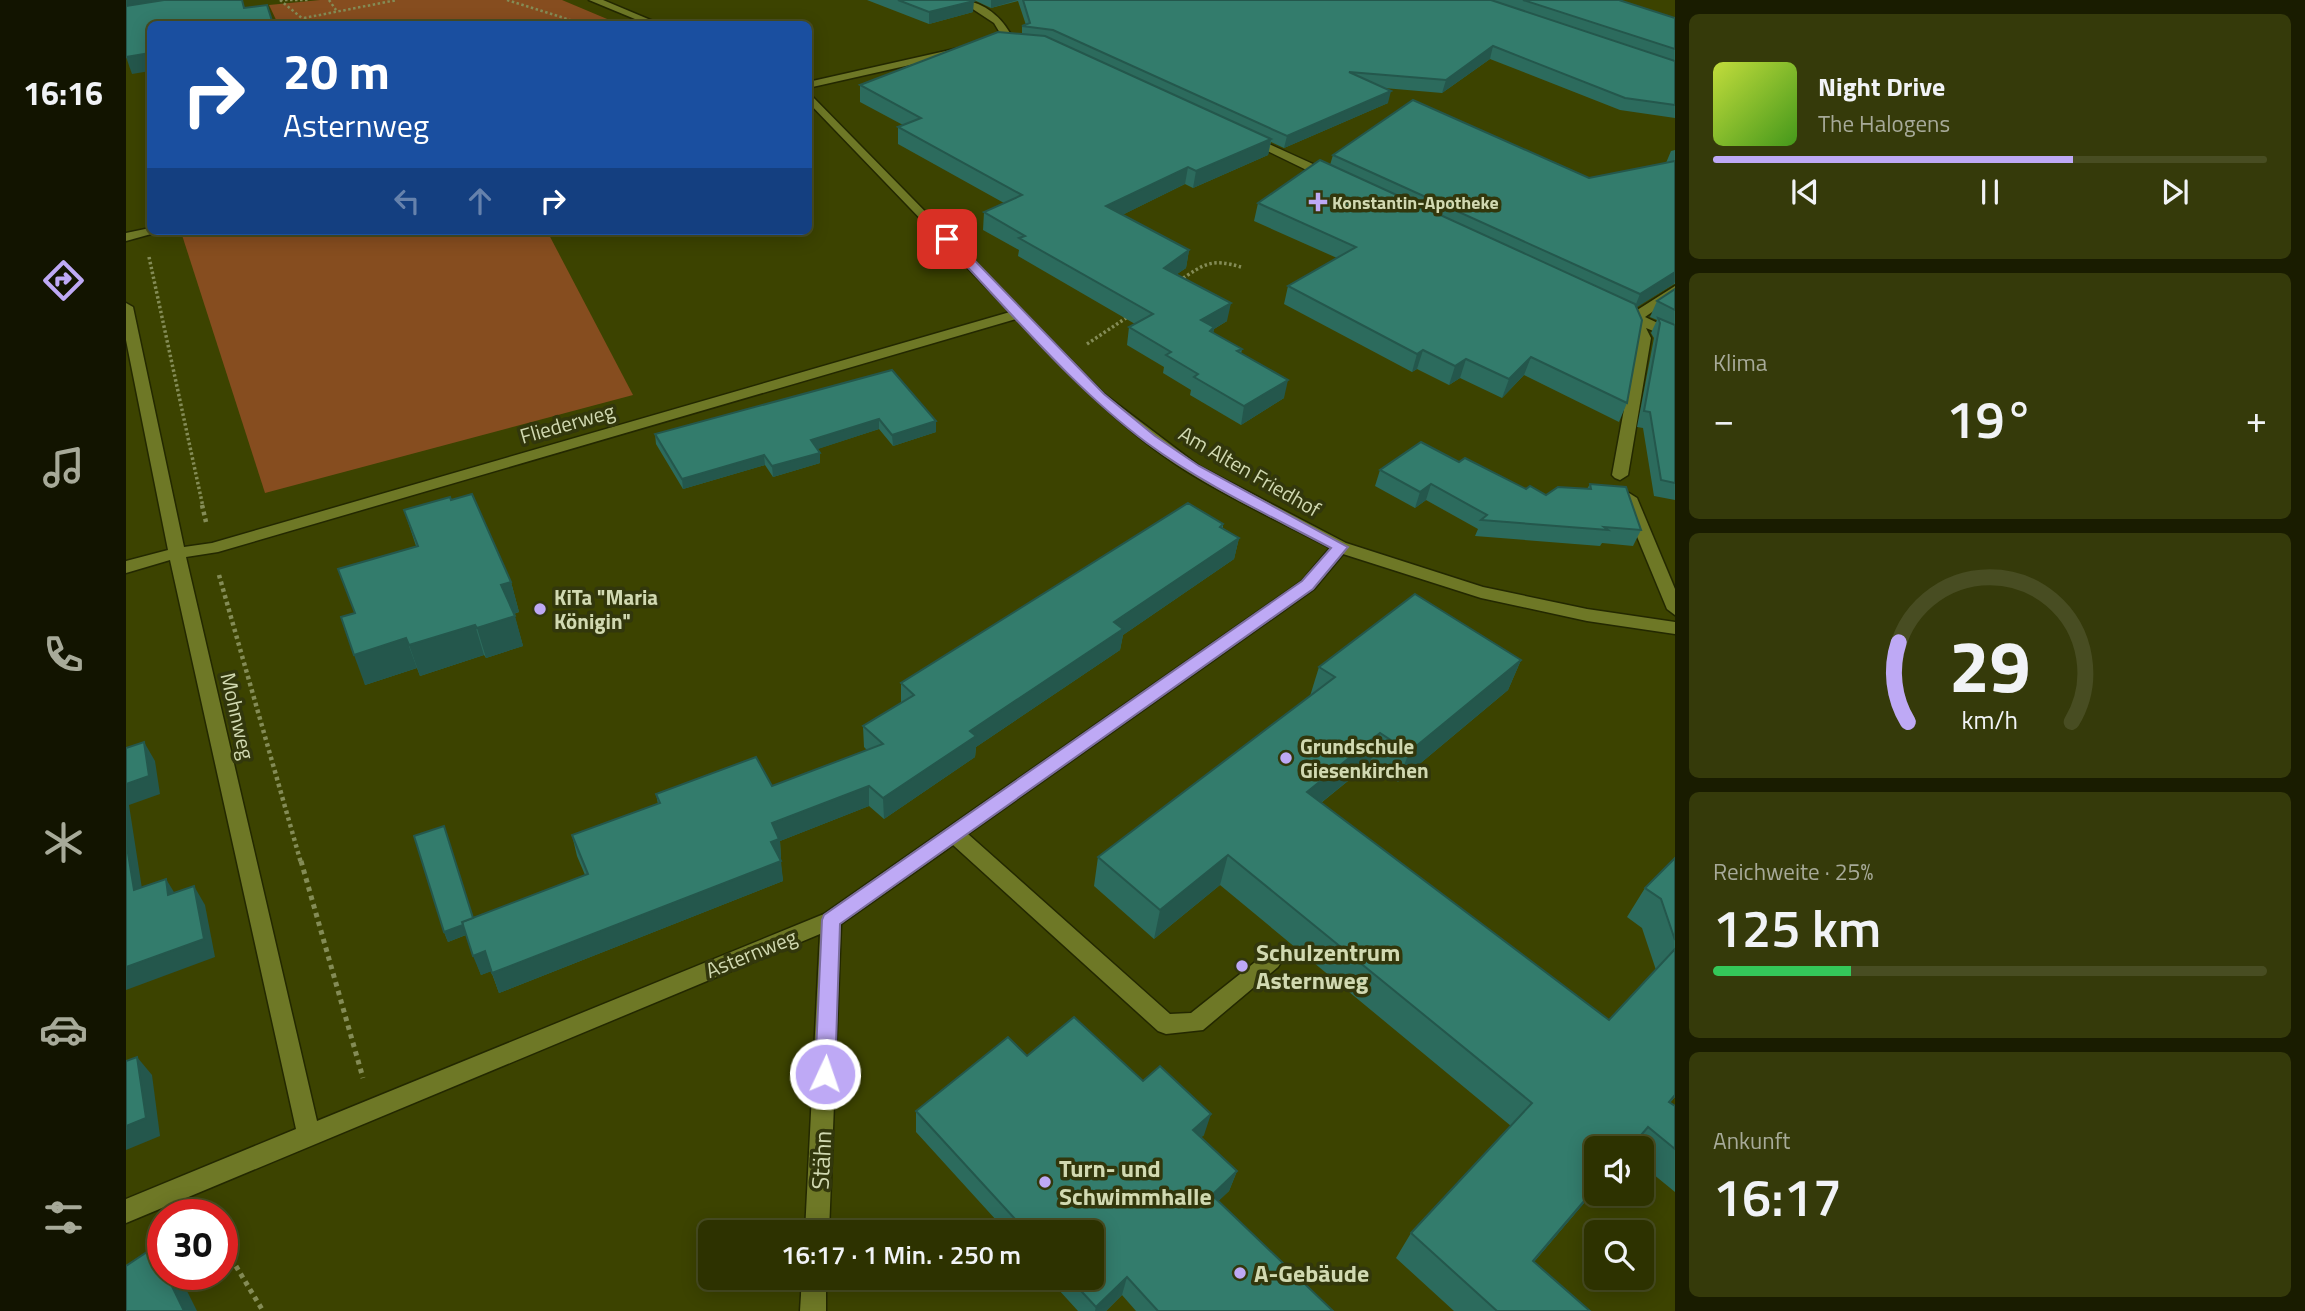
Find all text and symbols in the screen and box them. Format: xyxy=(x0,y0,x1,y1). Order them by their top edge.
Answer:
text: 20 m xyxy=(283,33,390,108)
icon: right xyxy=(168,49,259,140)
text: Night Drive xyxy=(1818,67,1945,106)
text: 16:16 xyxy=(23,69,103,117)
text: Asternweg xyxy=(283,101,429,149)
text: The Halogens xyxy=(1818,106,1950,141)
icon: previous xyxy=(1786,173,1824,211)
icon: pause xyxy=(1971,173,2009,211)
icon: next xyxy=(2156,173,2194,211)
icon: left xyxy=(388,182,426,220)
icon: ahead xyxy=(461,182,499,220)
icon: right xyxy=(534,182,572,220)
place label: Konstantin-Apotheke xyxy=(1332,189,1499,216)
marker: Konstantin-Apotheke xyxy=(1310,194,1326,210)
pin xyxy=(917,209,977,269)
icon: arrive xyxy=(928,220,966,258)
icon: directions xyxy=(39,256,88,305)
text: Klima xyxy=(1713,345,1767,380)
text: 19° xyxy=(1946,379,2034,458)
text: − xyxy=(1713,390,1734,448)
text: + xyxy=(2246,390,2267,448)
street label: Fliederweg xyxy=(516,394,618,452)
street label: Am Alten Friedhof xyxy=(1173,417,1327,525)
icon: music xyxy=(39,443,88,492)
place label: KiTa "Maria Königin" xyxy=(554,581,658,637)
marker: KiTa "Maria Königin" xyxy=(532,601,548,617)
text: 29 xyxy=(1949,610,2031,720)
icon: phone xyxy=(39,630,88,679)
street label: Mohnweg xyxy=(212,669,264,763)
text: km/h xyxy=(1962,700,2018,738)
place label: Grundschule Giesenkirchen xyxy=(1300,730,1429,786)
marker: Grundschule Giesenkirchen xyxy=(1278,750,1294,766)
icon: climate xyxy=(39,818,88,867)
text: Reichweite · 25% xyxy=(1713,854,1873,889)
text: 125 km xyxy=(1713,888,1881,967)
street label: Asternweg xyxy=(701,920,802,986)
place label: Schulzentrum Asternweg xyxy=(1256,934,1400,998)
marker: Schulzentrum Asternweg xyxy=(1234,958,1250,974)
icon: car xyxy=(39,1005,88,1054)
position arrow xyxy=(788,1037,862,1111)
text: Ankunft xyxy=(1713,1123,1790,1158)
street label: Stähn xyxy=(801,1130,841,1190)
map controls xyxy=(1584,1136,1654,1290)
button: sound xyxy=(1584,1136,1654,1206)
place label: Turn- und Schwimmhalle xyxy=(1059,1150,1212,1214)
text: 16:17 xyxy=(1713,1157,1842,1236)
marker: Turn- und Schwimmhalle xyxy=(1037,1174,1053,1190)
icon: filters xyxy=(39,1193,88,1242)
speed limit sign: 30 xyxy=(147,1199,238,1290)
button: search xyxy=(1584,1220,1654,1290)
text: 16:17 · 1 Min. · 250 m xyxy=(781,1235,1021,1274)
place label: A-Gebäude xyxy=(1254,1255,1369,1291)
marker: A-Gebäude xyxy=(1232,1265,1248,1281)

